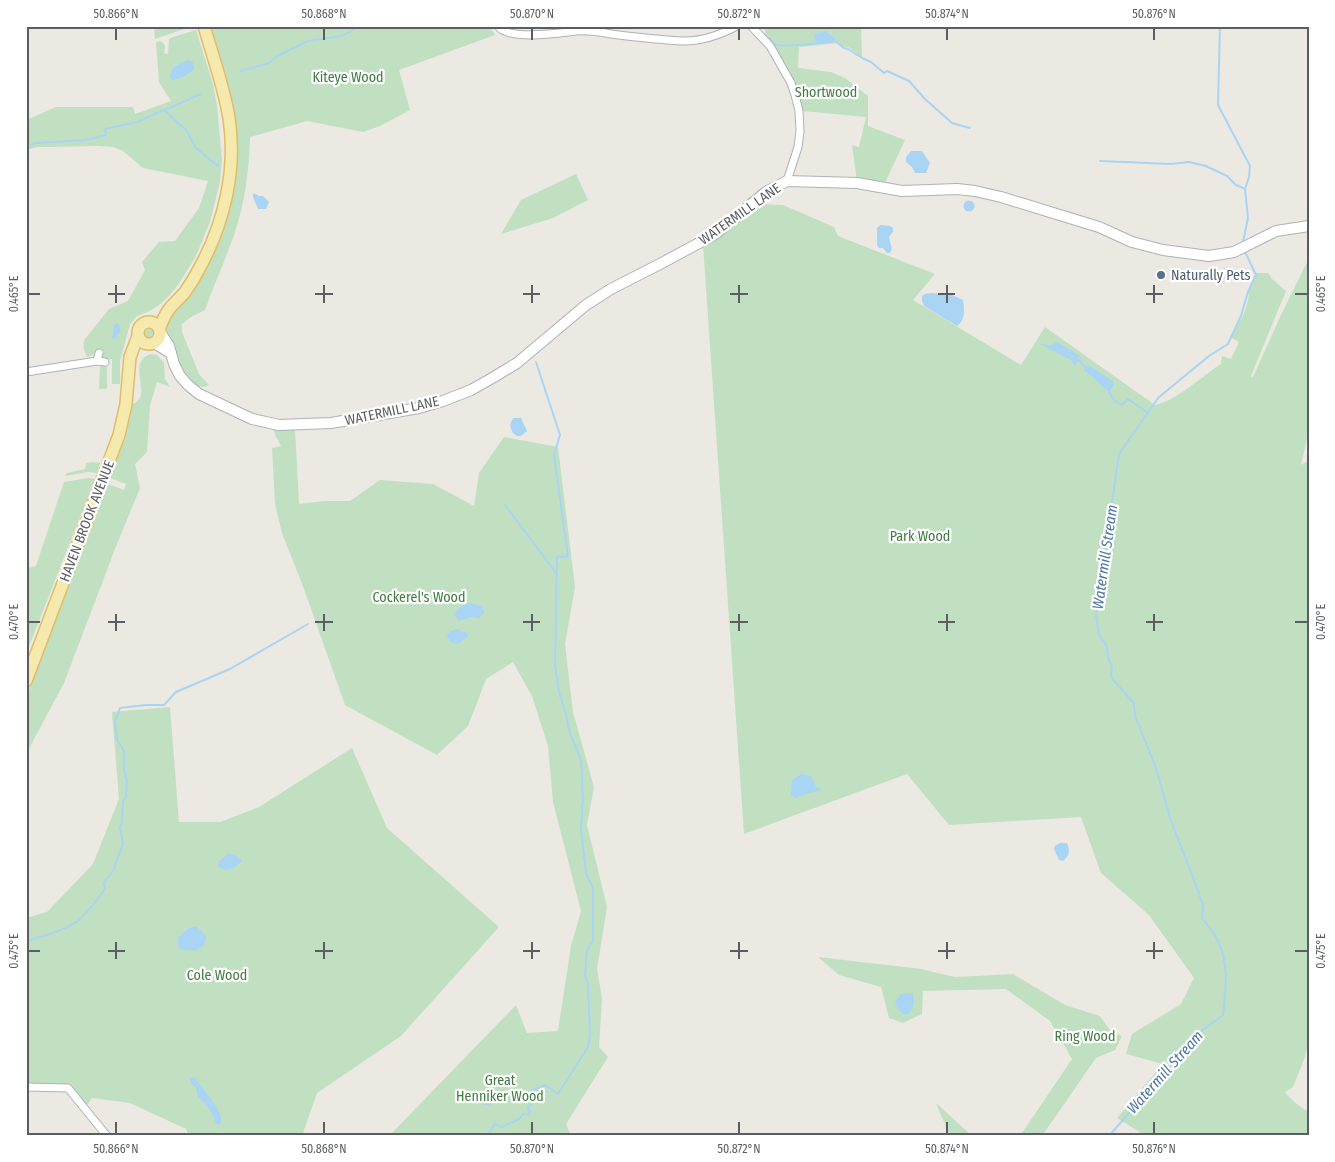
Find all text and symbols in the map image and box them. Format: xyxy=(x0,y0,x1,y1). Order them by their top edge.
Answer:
text: 50.866°N xyxy=(93,7,139,21)
text: 50.868°N xyxy=(301,7,347,21)
text: 50.870°N xyxy=(510,7,554,21)
text: 50.872°N xyxy=(717,7,761,21)
text: 50.874°N xyxy=(925,7,969,21)
text: 50.876°N xyxy=(1132,7,1176,21)
park label: Kiteye Wood xyxy=(312,69,384,86)
park label: Shortwood xyxy=(795,84,857,101)
street label: WATERMILL LANE xyxy=(696,179,784,248)
place label: Naturally Pets xyxy=(1171,267,1251,284)
marker: Naturally Pets xyxy=(1155,269,1167,281)
text: 0.465°E xyxy=(7,275,21,312)
text: 0.465°E xyxy=(1314,275,1328,312)
street label: WATERMILL LANE xyxy=(343,393,441,429)
street label: HAVEN BROOK AVENUE xyxy=(56,457,118,584)
water label: Watermill Stream xyxy=(1089,504,1121,610)
park label: Park Wood xyxy=(890,528,950,545)
park label: Cockerel's Wood xyxy=(373,589,465,606)
text: 0.470°E xyxy=(7,604,21,640)
text: 0.470°E xyxy=(1314,604,1328,640)
text: 0.475°E xyxy=(7,933,21,969)
text: 0.475°E xyxy=(1314,933,1328,969)
park label: Cole Wood xyxy=(187,967,247,984)
water label: Watermill Stream xyxy=(1123,1027,1207,1117)
park label: Ring Wood xyxy=(1055,1028,1115,1045)
park label: Great Henniker Wood xyxy=(456,1072,544,1105)
text: 50.866°N xyxy=(93,1142,139,1156)
text: 50.868°N xyxy=(301,1142,347,1156)
text: 50.870°N xyxy=(510,1142,554,1156)
text: 50.872°N xyxy=(717,1142,761,1156)
text: 50.874°N xyxy=(925,1142,969,1156)
text: 50.876°N xyxy=(1132,1142,1176,1156)

